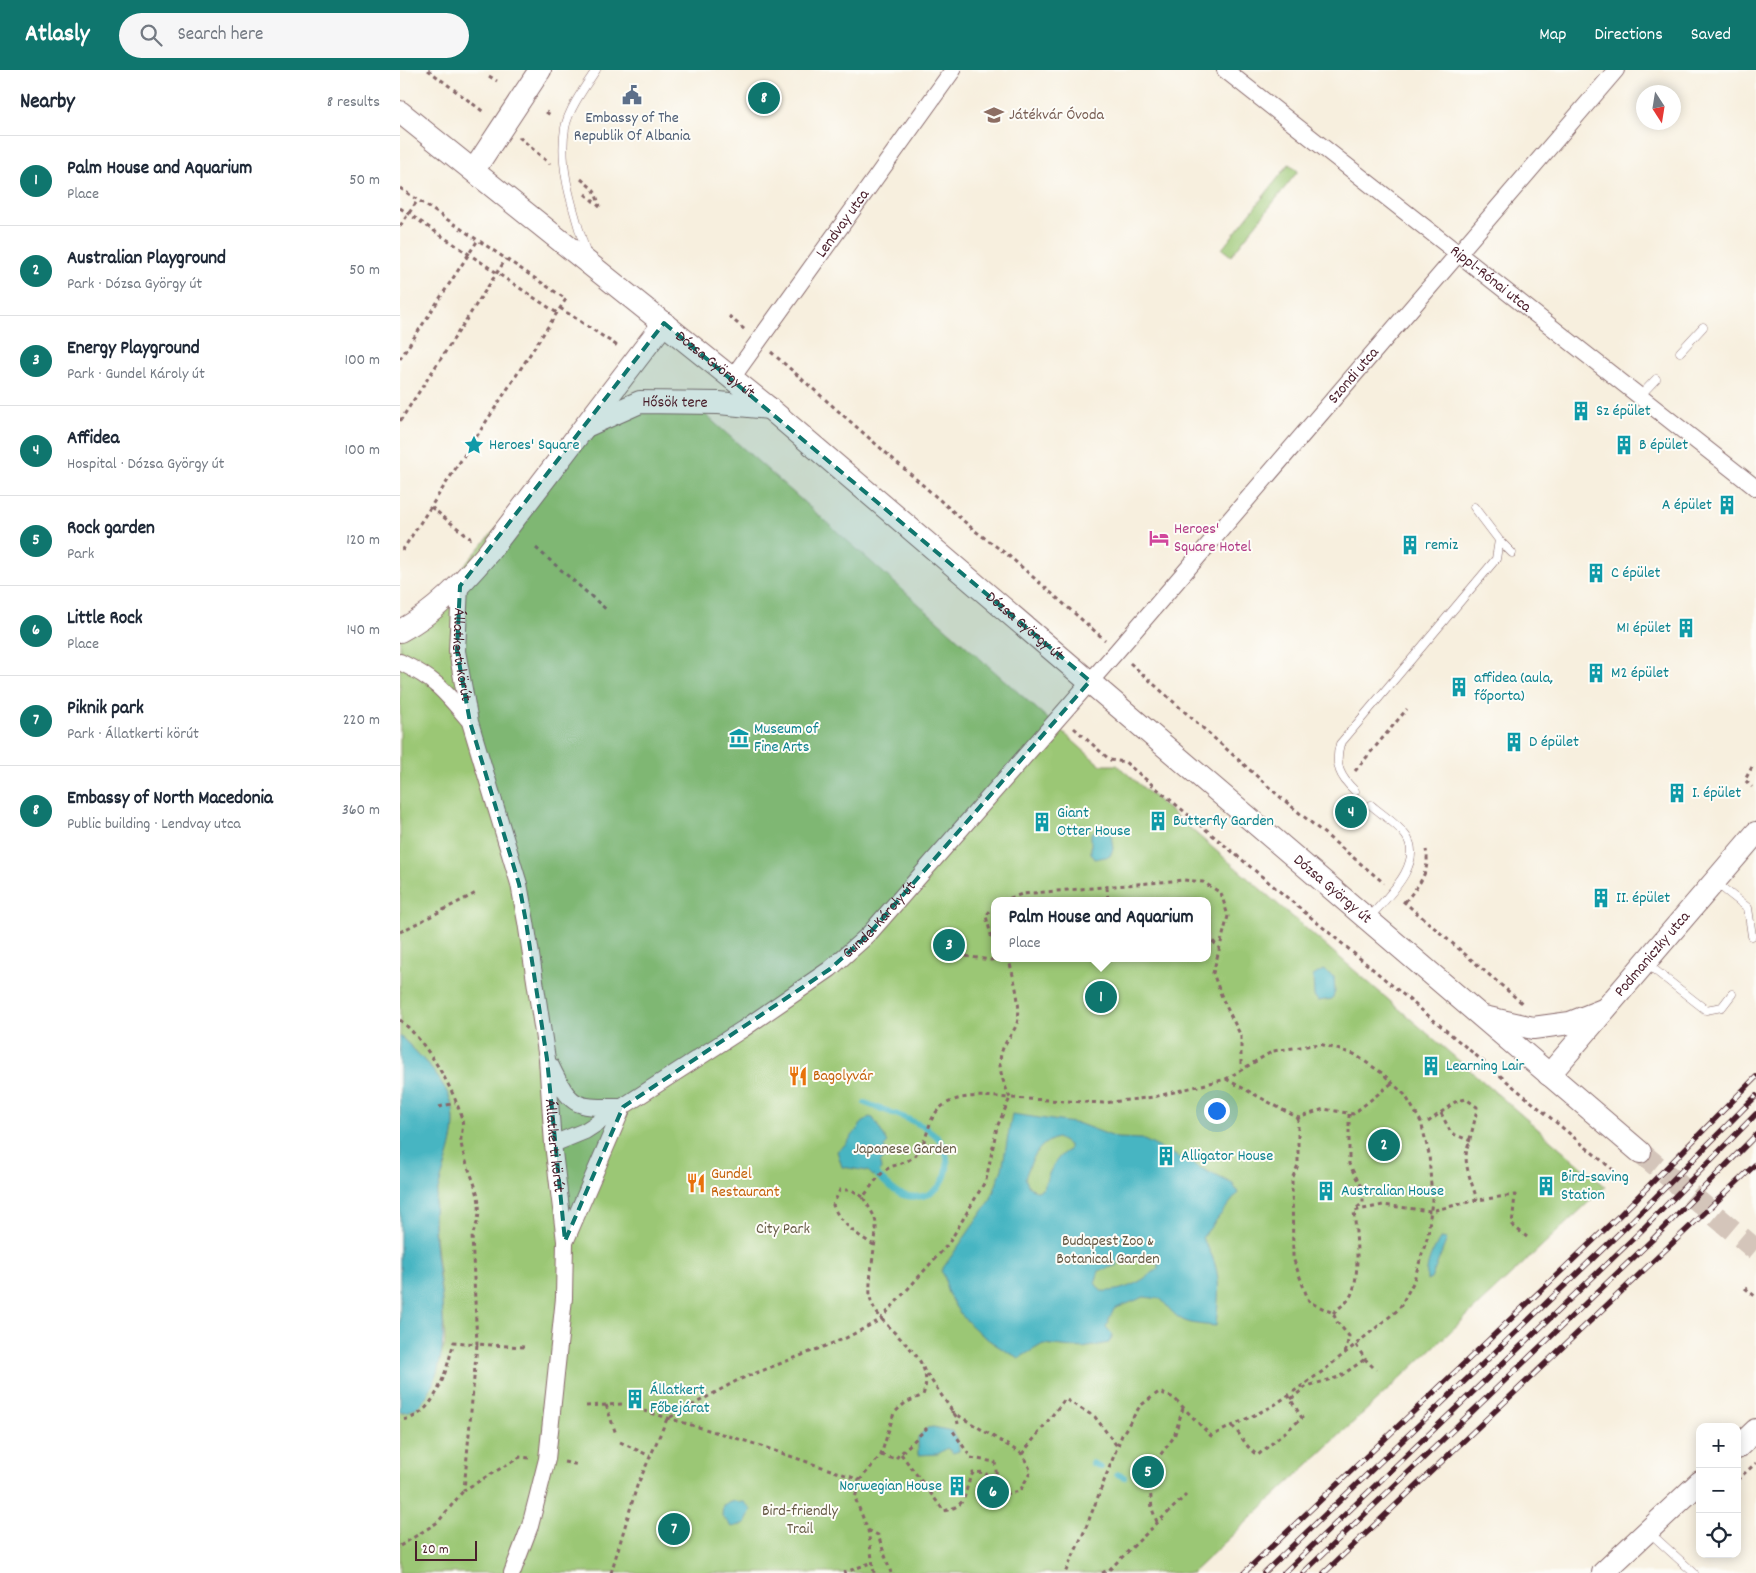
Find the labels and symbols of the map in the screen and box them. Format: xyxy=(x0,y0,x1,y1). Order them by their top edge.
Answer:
pin: 8 xyxy=(748,79,780,117)
public building icon: Embassy of The Republik Of Albania xyxy=(621,84,643,106)
north arrow xyxy=(1636,85,1681,130)
school or university icon: Játékvár Óvoda xyxy=(983,104,1005,126)
place label: Játékvár Óvoda xyxy=(1009,104,1104,127)
place label: Embassy of The Republik Of Albania xyxy=(574,107,691,148)
street label: Lendvay utca xyxy=(810,184,876,263)
street label: Rippl-Rónai utca xyxy=(1445,240,1537,319)
street label: Dózsa György út xyxy=(670,325,760,404)
street label: Szondi utca xyxy=(1322,342,1385,409)
street label: Hősök tere xyxy=(642,391,708,414)
building icon: Sz épület xyxy=(1570,400,1592,422)
place label: Sz épület xyxy=(1596,400,1651,423)
place icon: Heroes' Square xyxy=(463,434,485,456)
place label: Heroes' Square xyxy=(489,434,579,457)
building icon: B épület xyxy=(1613,434,1635,456)
place label: B épület xyxy=(1639,434,1688,457)
place label: A épület xyxy=(1662,494,1712,517)
building icon: A épület xyxy=(1716,494,1738,516)
place label: Heroes' Square Hotel xyxy=(1174,518,1251,559)
hotel icon: Heroes' Square Hotel xyxy=(1148,527,1170,549)
building icon: remiz xyxy=(1399,534,1421,556)
place label: remiz xyxy=(1425,534,1458,557)
building icon: C épület xyxy=(1585,562,1607,584)
place label: C épület xyxy=(1611,562,1661,585)
street label: Dózsa György út xyxy=(980,586,1069,667)
street label: Állatkerti körút xyxy=(446,608,477,703)
place label: M1 épület xyxy=(1617,617,1671,640)
building icon: M1 épület xyxy=(1675,617,1697,639)
building icon: M2 épület xyxy=(1585,662,1607,684)
place label: M2 épület xyxy=(1611,662,1669,685)
place label: affidea (aula, főporta) xyxy=(1474,667,1553,708)
building icon: affidea (aula, főporta) xyxy=(1448,676,1470,698)
place label: Museum of Fine Arts xyxy=(754,718,819,759)
museum icon: Museum of Fine Arts xyxy=(728,727,750,749)
building icon: D épület xyxy=(1503,731,1525,753)
place label: D épület xyxy=(1529,731,1579,754)
building icon: I. épület xyxy=(1666,782,1688,804)
place label: I. épület xyxy=(1692,782,1741,805)
pin: 4 xyxy=(1335,793,1367,831)
place label: Giant Otter House xyxy=(1057,802,1131,843)
building icon: Butterfly Garden xyxy=(1147,810,1169,832)
place label: Butterfly Garden xyxy=(1173,810,1274,833)
building icon: Giant Otter House xyxy=(1031,811,1053,833)
street label: Dózsa György út xyxy=(1288,849,1377,930)
street label: Gundel Károly út xyxy=(837,876,922,964)
building icon: II. épület xyxy=(1590,887,1612,909)
place label: II. épület xyxy=(1616,887,1670,910)
street label: Podmaniczky utca xyxy=(1609,906,1696,1002)
pin: 3 xyxy=(933,926,965,964)
pin: 1 xyxy=(1085,978,1117,1016)
building icon: Learning Lair xyxy=(1420,1055,1442,1077)
place label: Learning Lair xyxy=(1446,1055,1524,1078)
restaurant icon: Bagolyvár xyxy=(787,1065,809,1087)
place label: Bagolyvár xyxy=(813,1065,873,1088)
street label: Állatkerti körút xyxy=(538,1098,570,1194)
your location xyxy=(1204,1098,1230,1124)
pin: 2 xyxy=(1368,1126,1400,1164)
park label: Japanese Garden xyxy=(853,1138,957,1161)
building icon: Alligator House xyxy=(1155,1145,1177,1167)
place label: Alligator House xyxy=(1181,1145,1273,1168)
place label: Gundel Restaurant xyxy=(711,1163,780,1204)
place label: Bird-saving Station xyxy=(1561,1166,1629,1207)
restaurant icon: Gundel Restaurant xyxy=(685,1172,707,1194)
building icon: Bird-saving Station xyxy=(1535,1175,1557,1197)
building icon: Australian House xyxy=(1315,1180,1337,1202)
place label: Australian House xyxy=(1341,1180,1444,1203)
park label: City Park xyxy=(756,1218,810,1241)
park label: Budapest Zoo & Botanical Garden xyxy=(1056,1230,1160,1271)
place label: Állatkert Főbejárat xyxy=(650,1379,710,1420)
building icon: Állatkert Főbejárat xyxy=(624,1388,646,1410)
pin: 5 xyxy=(1132,1453,1164,1491)
pin: 6 xyxy=(977,1473,1009,1511)
place label: Norwegian House xyxy=(839,1475,942,1498)
building icon: Norwegian House xyxy=(946,1475,968,1497)
park label: Bird-friendly Trail xyxy=(762,1500,839,1541)
pin: 7 xyxy=(658,1510,690,1548)
scale bar xyxy=(415,1538,478,1561)

